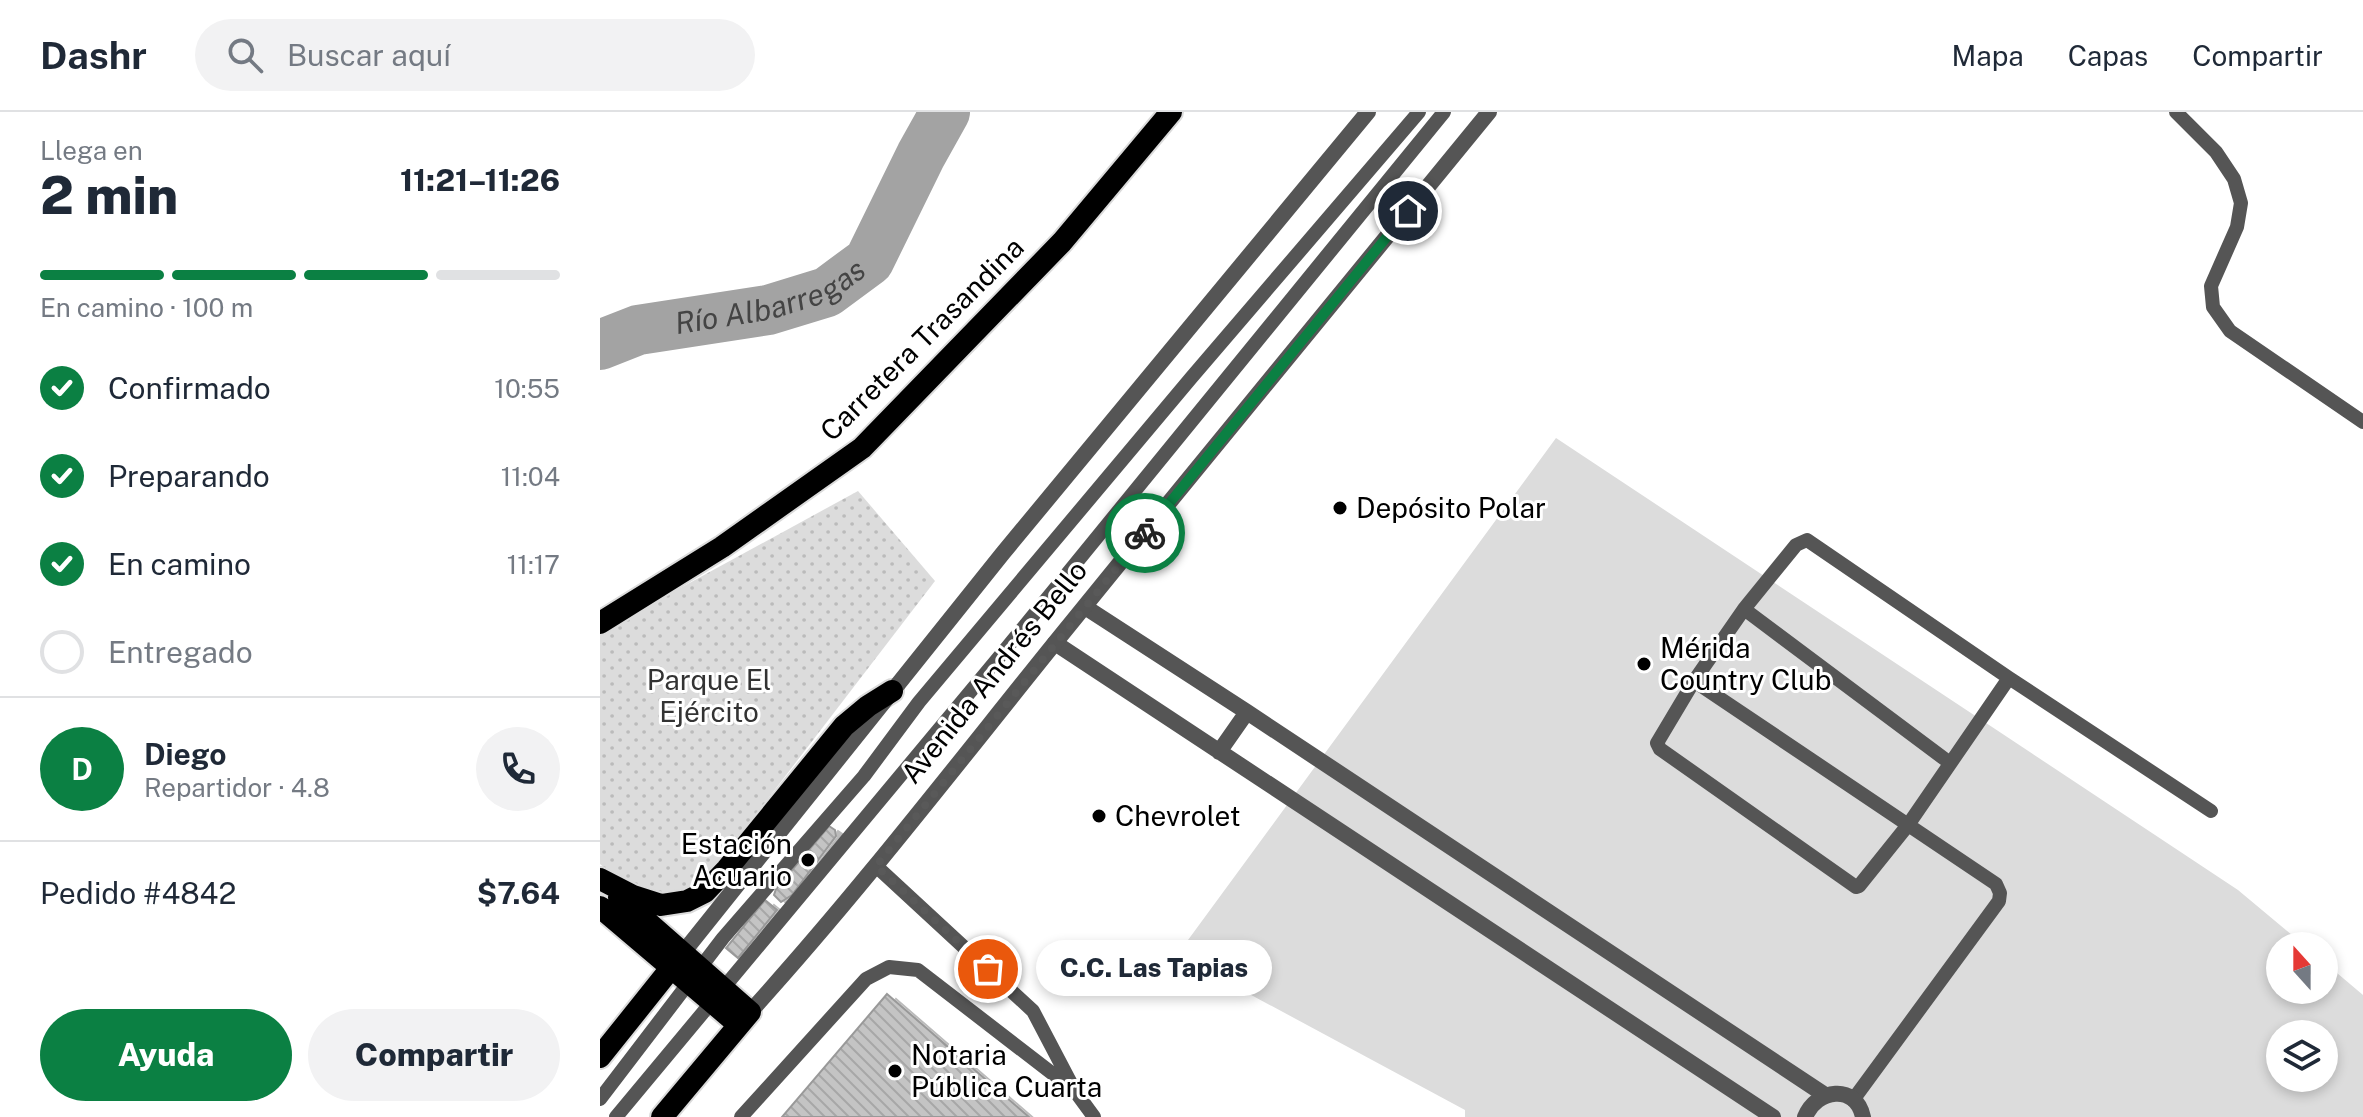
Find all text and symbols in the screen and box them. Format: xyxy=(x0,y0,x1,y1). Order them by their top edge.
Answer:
search box xyxy=(195,19,755,91)
text: Dashr xyxy=(40,33,147,78)
icon: search xyxy=(223,33,267,77)
text: Buscar aquí xyxy=(287,37,451,73)
text: Mapa xyxy=(1951,39,2024,72)
text: Capas xyxy=(2068,39,2148,72)
text: Compartir xyxy=(2192,39,2323,72)
text: Llega en xyxy=(40,135,143,166)
text: 11:21–11:26 xyxy=(400,162,560,198)
text: 2 min xyxy=(40,165,178,226)
pin xyxy=(1374,177,1442,245)
icon: home xyxy=(1386,189,1430,233)
street label: Carretera Trasandina xyxy=(813,230,1030,447)
water label: Río Albarregas xyxy=(672,251,872,341)
text: En camino · 100 m xyxy=(40,292,253,323)
icon: check xyxy=(40,366,84,410)
text: Confirmado xyxy=(108,370,271,406)
text: 10:55 xyxy=(494,373,560,404)
icon: check xyxy=(40,454,84,498)
text: Preparando xyxy=(108,458,270,494)
text: 11:04 xyxy=(501,461,560,492)
place label: Depósito Polar xyxy=(1356,491,1546,524)
courier xyxy=(1105,493,1185,573)
marker: Depósito Polar xyxy=(1331,499,1349,517)
icon: bike xyxy=(1123,511,1167,555)
icon: check xyxy=(40,542,84,586)
text: En camino xyxy=(108,546,251,582)
text: 11:17 xyxy=(507,549,560,580)
street label: Avenida Andrés Bello xyxy=(894,554,1093,790)
place label: Mérida Country Club xyxy=(1660,631,1831,696)
text: Entregado xyxy=(108,634,253,670)
marker: Mérida Country Club xyxy=(1635,655,1653,673)
park label: Parque El Ejército xyxy=(647,663,771,728)
button: phone xyxy=(476,727,560,811)
text: Diego xyxy=(144,736,226,772)
text: D xyxy=(71,751,93,787)
text: Repartidor · 4.8 xyxy=(144,772,330,803)
place label: Chevrolet xyxy=(1115,799,1241,832)
marker: Chevrolet xyxy=(1090,807,1108,825)
place label: Estación Acuario xyxy=(681,827,792,892)
marker: Estación Acuario xyxy=(799,851,817,869)
text: Pedido #4842 xyxy=(40,875,236,911)
text: $7.64 xyxy=(477,875,560,911)
north arrow xyxy=(2266,932,2338,1004)
map controls xyxy=(2266,932,2338,1092)
pin xyxy=(954,935,1022,1003)
callout: C.C. Las Tapias xyxy=(1036,941,1272,997)
icon: bag xyxy=(966,947,1010,991)
text: C.C. Las Tapias xyxy=(1060,952,1248,983)
button: Ayuda xyxy=(40,1009,292,1101)
button: Compartir xyxy=(308,1009,560,1101)
button: layers xyxy=(2266,1020,2338,1092)
place label: Notaria Pública Cuarta xyxy=(911,1038,1102,1103)
marker: Notaria Pública Cuarta xyxy=(886,1062,904,1080)

